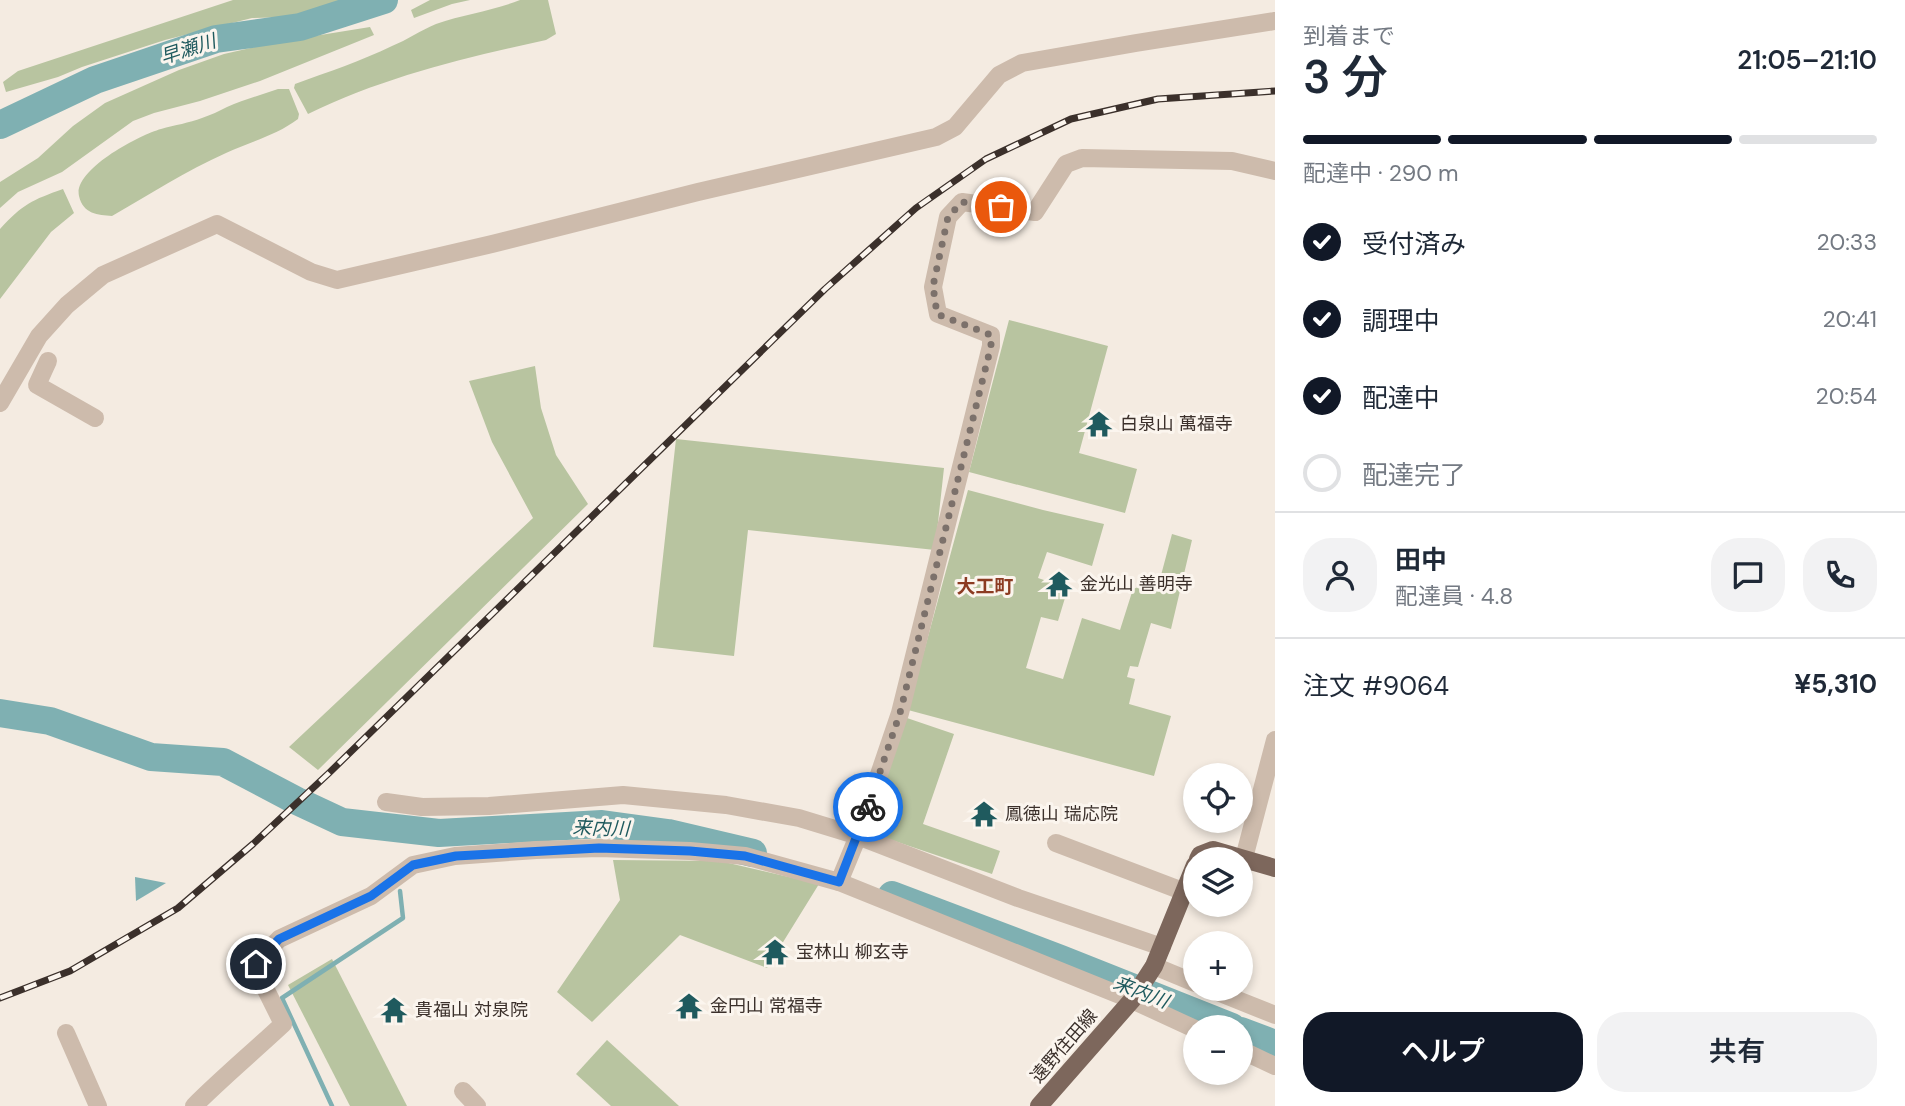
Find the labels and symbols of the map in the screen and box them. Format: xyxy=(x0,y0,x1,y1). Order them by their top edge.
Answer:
water label: 早瀬川 xyxy=(157,28,221,70)
pin xyxy=(971,177,1031,237)
temple icon: 白泉山 萬福寺 xyxy=(1084,409,1114,439)
place label: 白泉山 萬福寺 xyxy=(1120,412,1233,436)
temple icon: 金光山 善明寺 xyxy=(1044,569,1074,599)
place label: 金光山 善明寺 xyxy=(1080,572,1193,596)
district label: 大工町 xyxy=(956,574,1014,599)
courier xyxy=(833,772,903,842)
temple icon: 鳳徳山 瑞応院 xyxy=(969,799,999,829)
place label: 鳳徳山 瑞応院 xyxy=(1005,802,1118,826)
water label: 来内川 xyxy=(572,815,632,842)
pin xyxy=(226,934,286,994)
temple icon: 宝林山 柳玄寺 xyxy=(760,937,790,967)
place label: 宝林山 柳玄寺 xyxy=(796,940,909,964)
water label: 来内川 xyxy=(1110,970,1174,1015)
temple icon: 金円山 常福寺 xyxy=(674,991,704,1021)
place label: 金円山 常福寺 xyxy=(710,994,823,1018)
temple icon: 貴福山 対泉院 xyxy=(379,995,409,1025)
place label: 貴福山 対泉院 xyxy=(415,998,528,1022)
street label: 遠野住田線 xyxy=(1025,1004,1103,1088)

